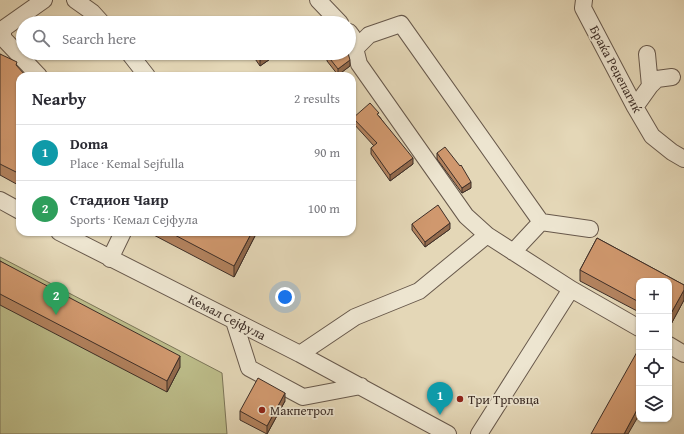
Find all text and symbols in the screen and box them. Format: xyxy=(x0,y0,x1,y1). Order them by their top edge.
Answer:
search box xyxy=(16,16,356,60)
street label: Браќа Реџепагиќ xyxy=(585,22,647,116)
icon: search xyxy=(30,27,52,49)
text: Search here xyxy=(62,28,136,49)
text: Nearby xyxy=(32,86,86,111)
text: 2 results xyxy=(294,89,340,108)
text: Doma xyxy=(70,133,108,154)
text: 1 xyxy=(42,143,48,162)
text: 90 m xyxy=(314,143,340,162)
text: Place · Kemal Sejfulla xyxy=(70,154,184,173)
text: Стадион Чаир xyxy=(70,189,168,210)
text: 2 xyxy=(42,199,48,218)
text: 100 m xyxy=(308,199,340,218)
text: Sports · Кемал Сејфула xyxy=(70,210,198,229)
map controls xyxy=(636,278,672,422)
button: + xyxy=(636,278,672,314)
pin: 2 xyxy=(43,282,69,315)
your location xyxy=(275,287,295,307)
street label: Кемал Сејфула xyxy=(185,289,270,345)
button: − xyxy=(636,314,672,350)
button: locate xyxy=(636,350,672,386)
pin: 1 xyxy=(427,382,453,415)
button: layers xyxy=(636,386,672,422)
place label: Три Трговца xyxy=(468,390,540,409)
marker: Три Трговца xyxy=(455,394,465,404)
place label: Макпетрол xyxy=(270,401,334,420)
marker: Макпетрол xyxy=(257,405,267,415)

